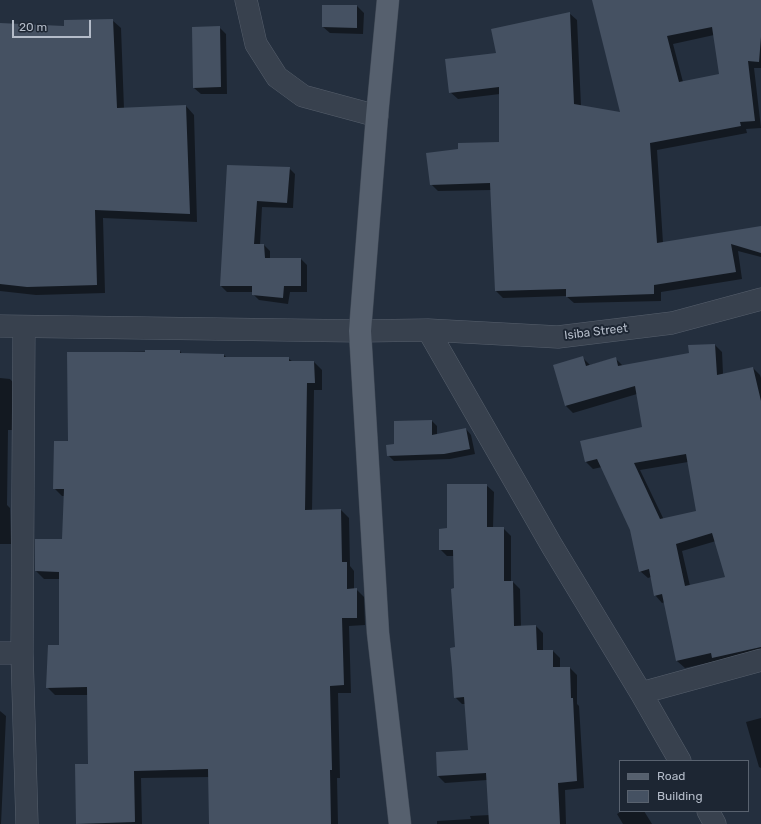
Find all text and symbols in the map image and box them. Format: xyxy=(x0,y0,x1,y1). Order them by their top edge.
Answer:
scale bar xyxy=(14,12,93,38)
text: 20 m xyxy=(19,20,47,34)
street label: Isiba Street xyxy=(564,321,628,343)
legend xyxy=(619,760,749,812)
text: Road xyxy=(657,769,685,783)
text: Building xyxy=(657,789,703,803)

